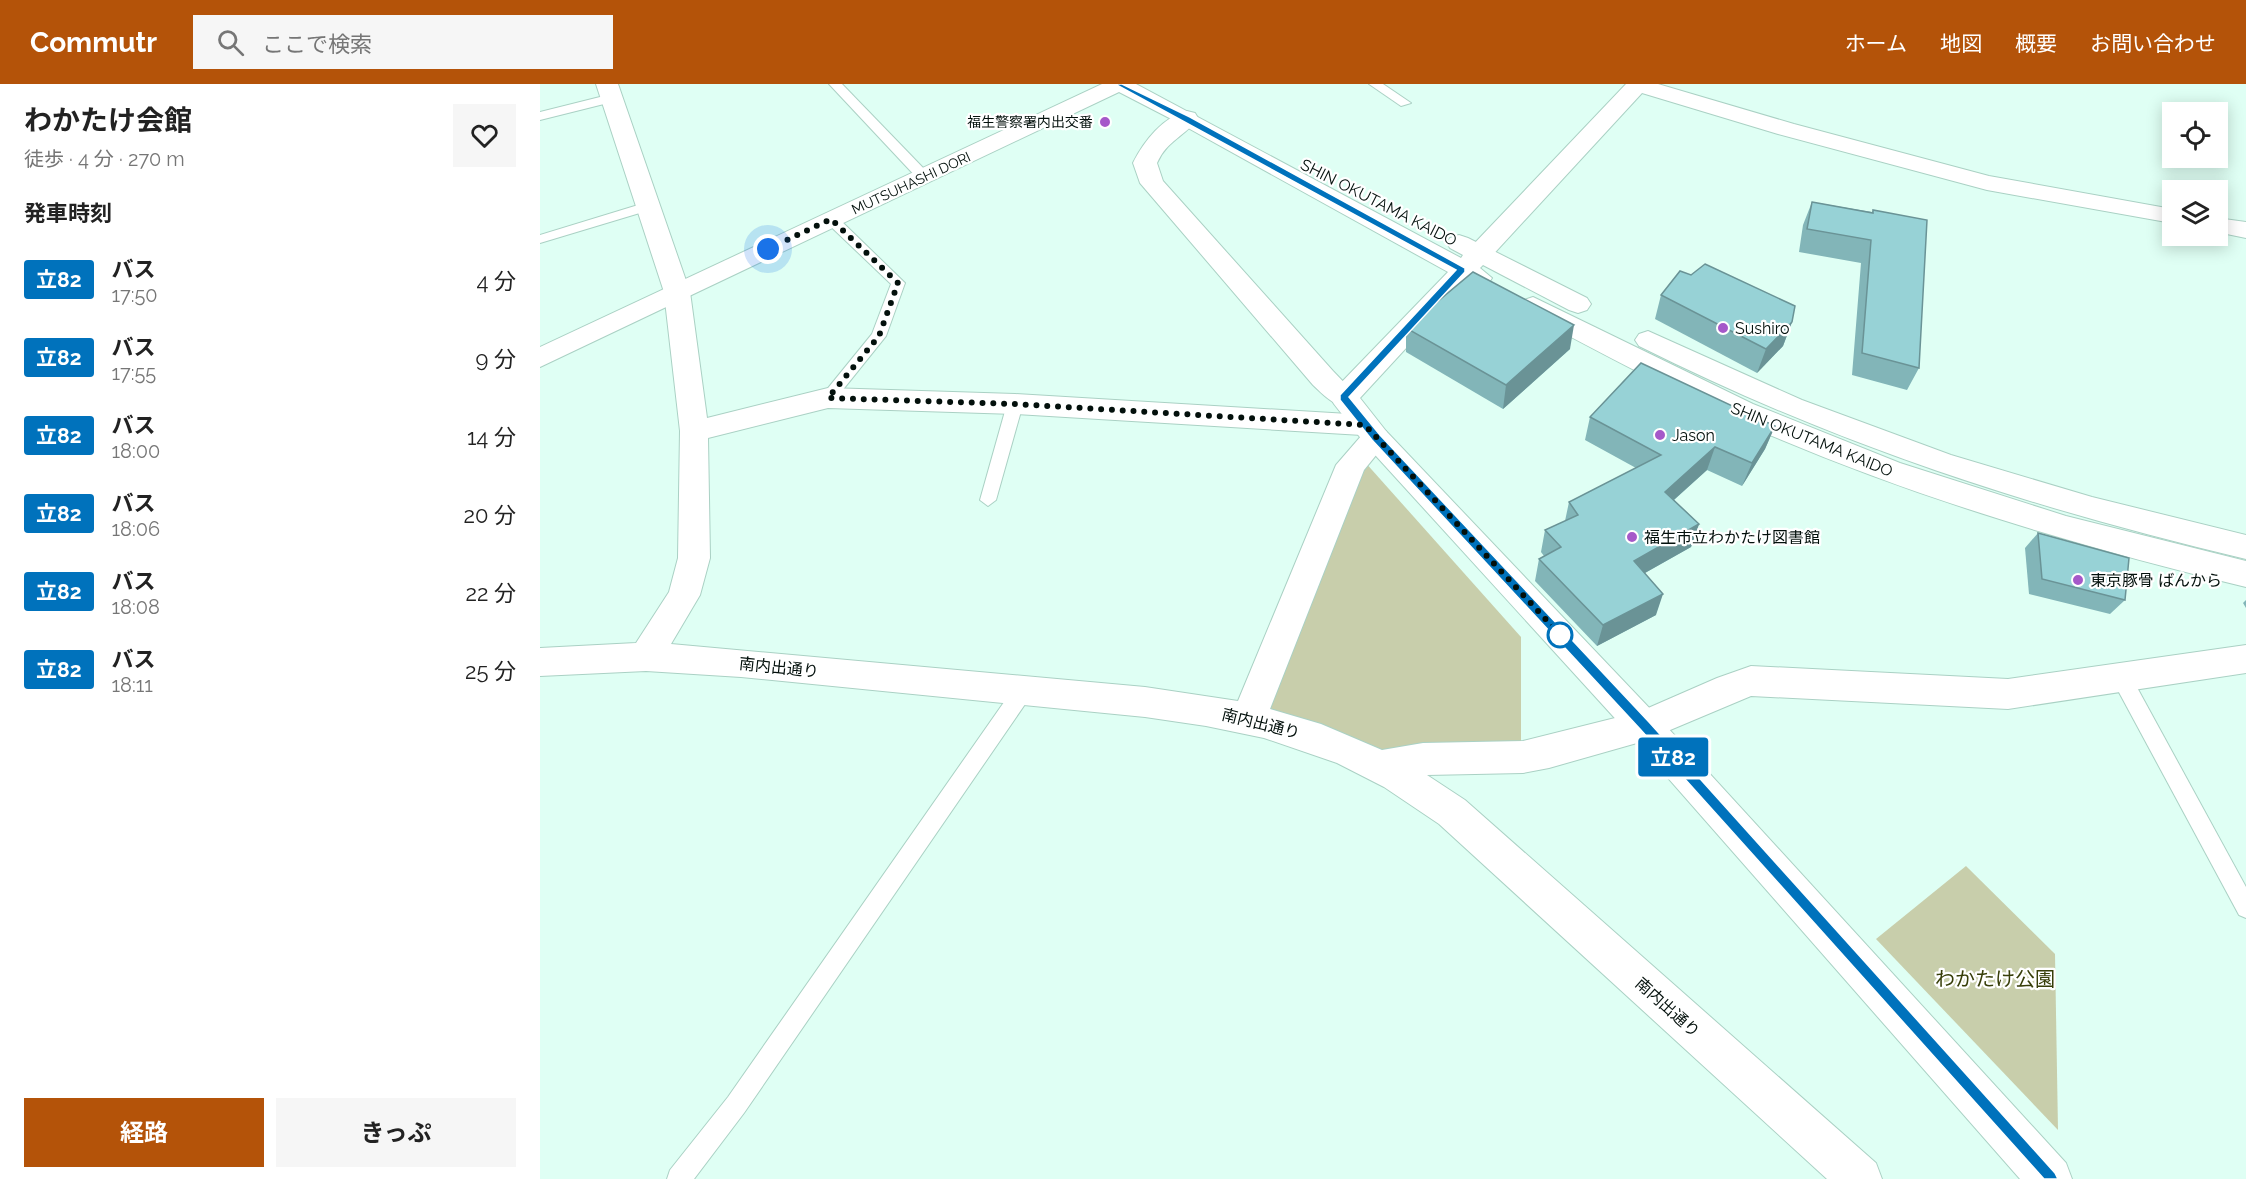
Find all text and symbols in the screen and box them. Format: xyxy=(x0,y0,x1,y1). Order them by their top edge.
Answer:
search box xyxy=(193,15,613,69)
text: Commutr xyxy=(30,26,157,59)
icon: search xyxy=(214,26,247,59)
text: ここで検索 xyxy=(262,31,372,57)
text: ホーム xyxy=(1845,31,1907,56)
text: 地図 xyxy=(1940,31,1982,56)
text: 概要 xyxy=(2015,31,2057,56)
text: お問い合わせ xyxy=(2090,31,2216,56)
map controls xyxy=(2162,102,2228,246)
button: locate xyxy=(2162,102,2228,168)
text: わかたけ会館 xyxy=(24,104,192,137)
button: heart xyxy=(453,104,516,167)
place label: 福生警察署内出交番 xyxy=(967,114,1093,130)
marker: 福生警察署内出交番 xyxy=(1098,115,1112,129)
text: 徒歩 · 4 分 · 270 m xyxy=(24,147,185,171)
street label: MUTSUHASHI DORI xyxy=(849,148,973,218)
street label: SHIN OKUTAMA KAIDO xyxy=(1297,155,1460,250)
button: layers xyxy=(2162,180,2228,246)
text: 発車時刻 xyxy=(24,200,112,226)
your location xyxy=(753,234,783,264)
text: バス xyxy=(112,256,156,282)
text: 立82 xyxy=(36,267,82,292)
text: 4 分 xyxy=(476,268,516,294)
text: 17:50 xyxy=(112,283,158,307)
place label: Sushiro xyxy=(1735,319,1790,338)
marker: Sushiro xyxy=(1716,321,1730,335)
text: バス xyxy=(112,334,156,360)
text: 立82 xyxy=(36,345,82,370)
text: 9 分 xyxy=(475,346,516,372)
text: 17:55 xyxy=(112,361,156,385)
street label: SHIN OKUTAMA KAIDO xyxy=(1728,398,1895,481)
text: バス xyxy=(112,412,156,438)
text: 立82 xyxy=(36,423,82,448)
text: 14 分 xyxy=(467,424,516,450)
place label: Jason xyxy=(1672,426,1715,445)
marker: Jason xyxy=(1653,428,1667,442)
text: 18:00 xyxy=(112,439,160,463)
text: バス xyxy=(112,490,156,516)
text: 立82 xyxy=(36,501,82,526)
text: 20 分 xyxy=(463,502,516,528)
text: 18:06 xyxy=(112,517,160,541)
place label: 福生市立わかたけ図書館 xyxy=(1644,528,1820,547)
marker: 福生市立わかたけ図書館 xyxy=(1625,530,1639,544)
text: バス xyxy=(112,568,156,594)
place label: 東京豚骨 ばんから xyxy=(2090,571,2222,590)
marker: 東京豚骨 ばんから xyxy=(2071,573,2085,587)
text: 立82 xyxy=(36,579,82,604)
text: 22 分 xyxy=(465,580,516,606)
text: 18:08 xyxy=(112,595,160,619)
unlabelled marker xyxy=(1547,622,1573,648)
text: バス xyxy=(112,646,156,672)
street label: 南内出通り xyxy=(738,654,820,681)
text: 立82 xyxy=(36,657,82,682)
text: 25 分 xyxy=(465,658,516,684)
text: 18:11 xyxy=(112,673,153,697)
street label: 南内出通り xyxy=(1220,705,1302,742)
line badge: 立82 xyxy=(1638,738,1708,776)
text: 立82 xyxy=(1650,745,1696,770)
park label: わかたけ公園 xyxy=(1935,967,2055,991)
street label: 南内出通り xyxy=(1632,974,1704,1041)
button: 経路 xyxy=(24,1098,264,1167)
button: きっぷ xyxy=(276,1098,516,1167)

